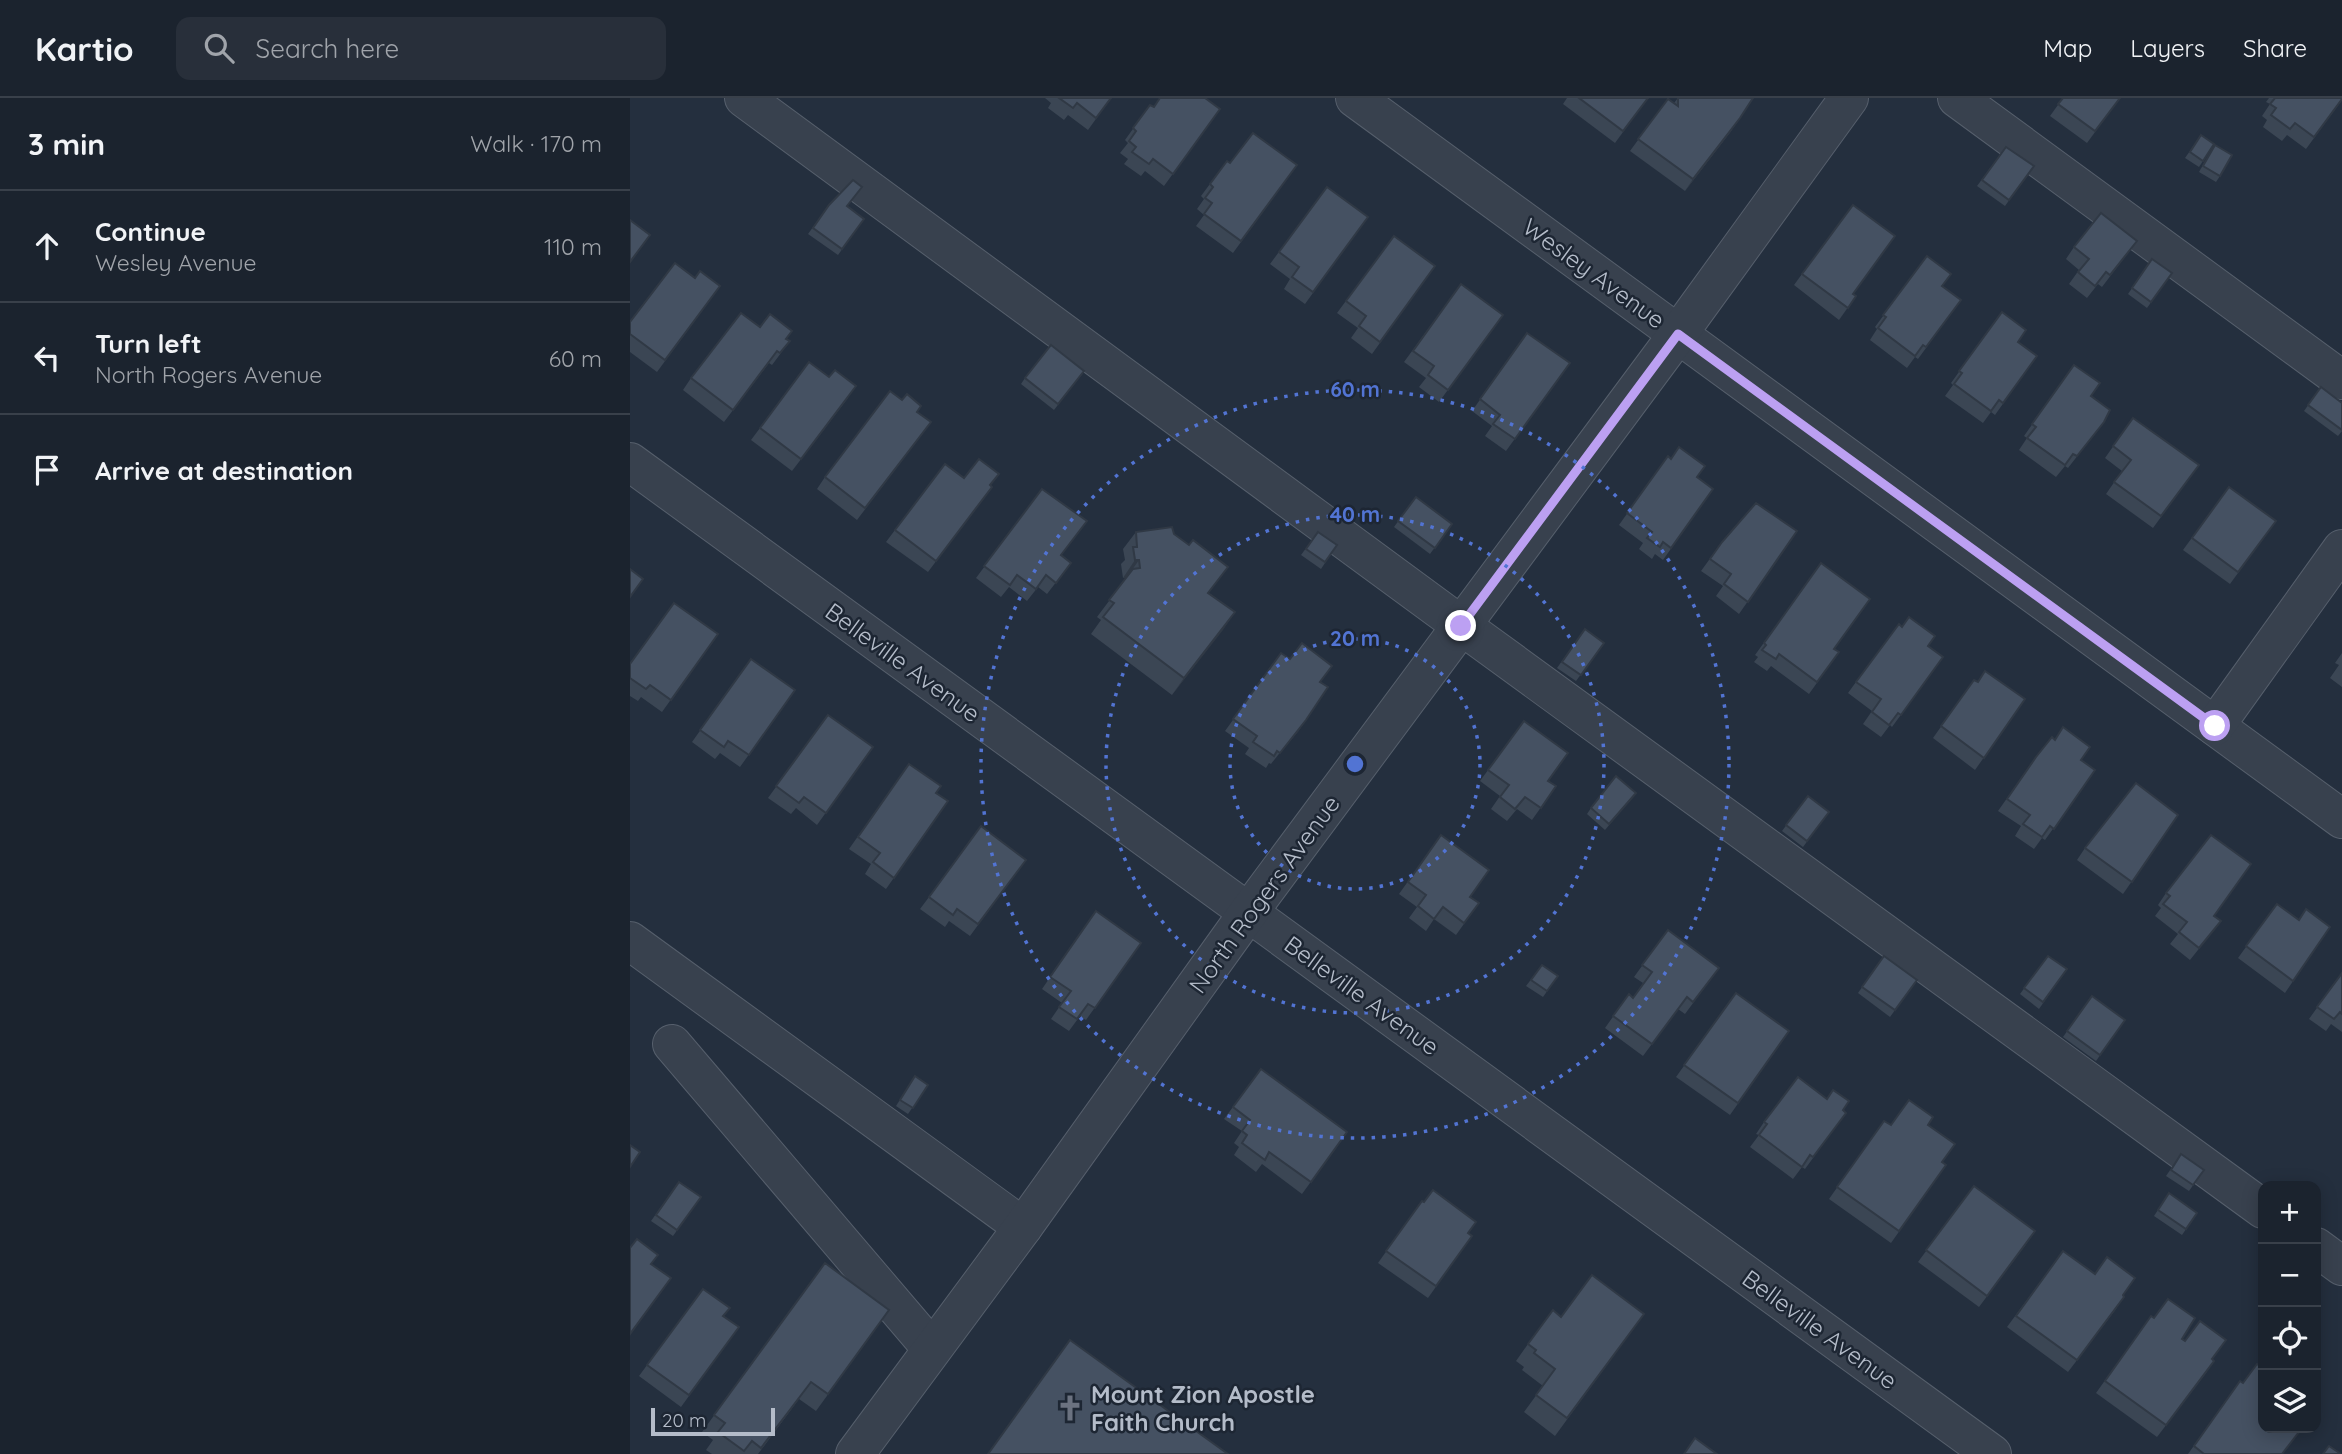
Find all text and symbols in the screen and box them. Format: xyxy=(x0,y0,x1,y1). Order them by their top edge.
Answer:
search box xyxy=(176,17,666,80)
text: Kartio xyxy=(35,28,134,69)
icon: search xyxy=(200,29,238,67)
text: Search here xyxy=(256,32,399,65)
text: Map xyxy=(2043,33,2092,63)
text: Layers xyxy=(2130,33,2205,63)
text: Share xyxy=(2243,33,2307,63)
text: 3 min xyxy=(28,125,105,163)
text: Walk · 170 m xyxy=(470,129,602,158)
street label: Wesley Avenue xyxy=(1517,211,1671,335)
text: Continue xyxy=(95,215,206,248)
icon: ahead xyxy=(28,227,66,265)
text: 110 m xyxy=(544,232,602,261)
text: Wesley Avenue xyxy=(95,248,257,277)
text: Turn left xyxy=(95,327,202,360)
icon: left xyxy=(28,339,66,377)
text: 60 m xyxy=(549,344,602,373)
text: North Rogers Avenue xyxy=(95,360,322,389)
text: 60 m xyxy=(1330,376,1380,402)
icon: arrive xyxy=(28,451,66,489)
text: Arrive at destination xyxy=(95,454,353,487)
text: 40 m xyxy=(1330,501,1380,527)
street label: Belleville Avenue xyxy=(820,596,986,728)
route end xyxy=(1445,610,1476,641)
text: 20 m xyxy=(1330,625,1380,651)
route start xyxy=(2199,710,2230,741)
centre of rings xyxy=(1343,752,1367,776)
street label: North Rogers Avenue xyxy=(1182,789,1346,999)
street label: Belleville Avenue xyxy=(1279,929,1445,1061)
map controls xyxy=(2258,1181,2321,1433)
button: + xyxy=(2258,1181,2321,1244)
button: − xyxy=(2258,1244,2321,1307)
street label: Belleville Avenue xyxy=(1737,1263,1903,1395)
button: locate xyxy=(2258,1307,2321,1370)
button: layers xyxy=(2258,1370,2321,1433)
place label: Mount Zion Apostle Faith Church xyxy=(1091,1379,1315,1437)
church icon: Mount Zion Apostle Faith Church xyxy=(1055,1393,1085,1423)
scale bar xyxy=(651,1405,775,1437)
text: 20 m xyxy=(662,1408,706,1432)

